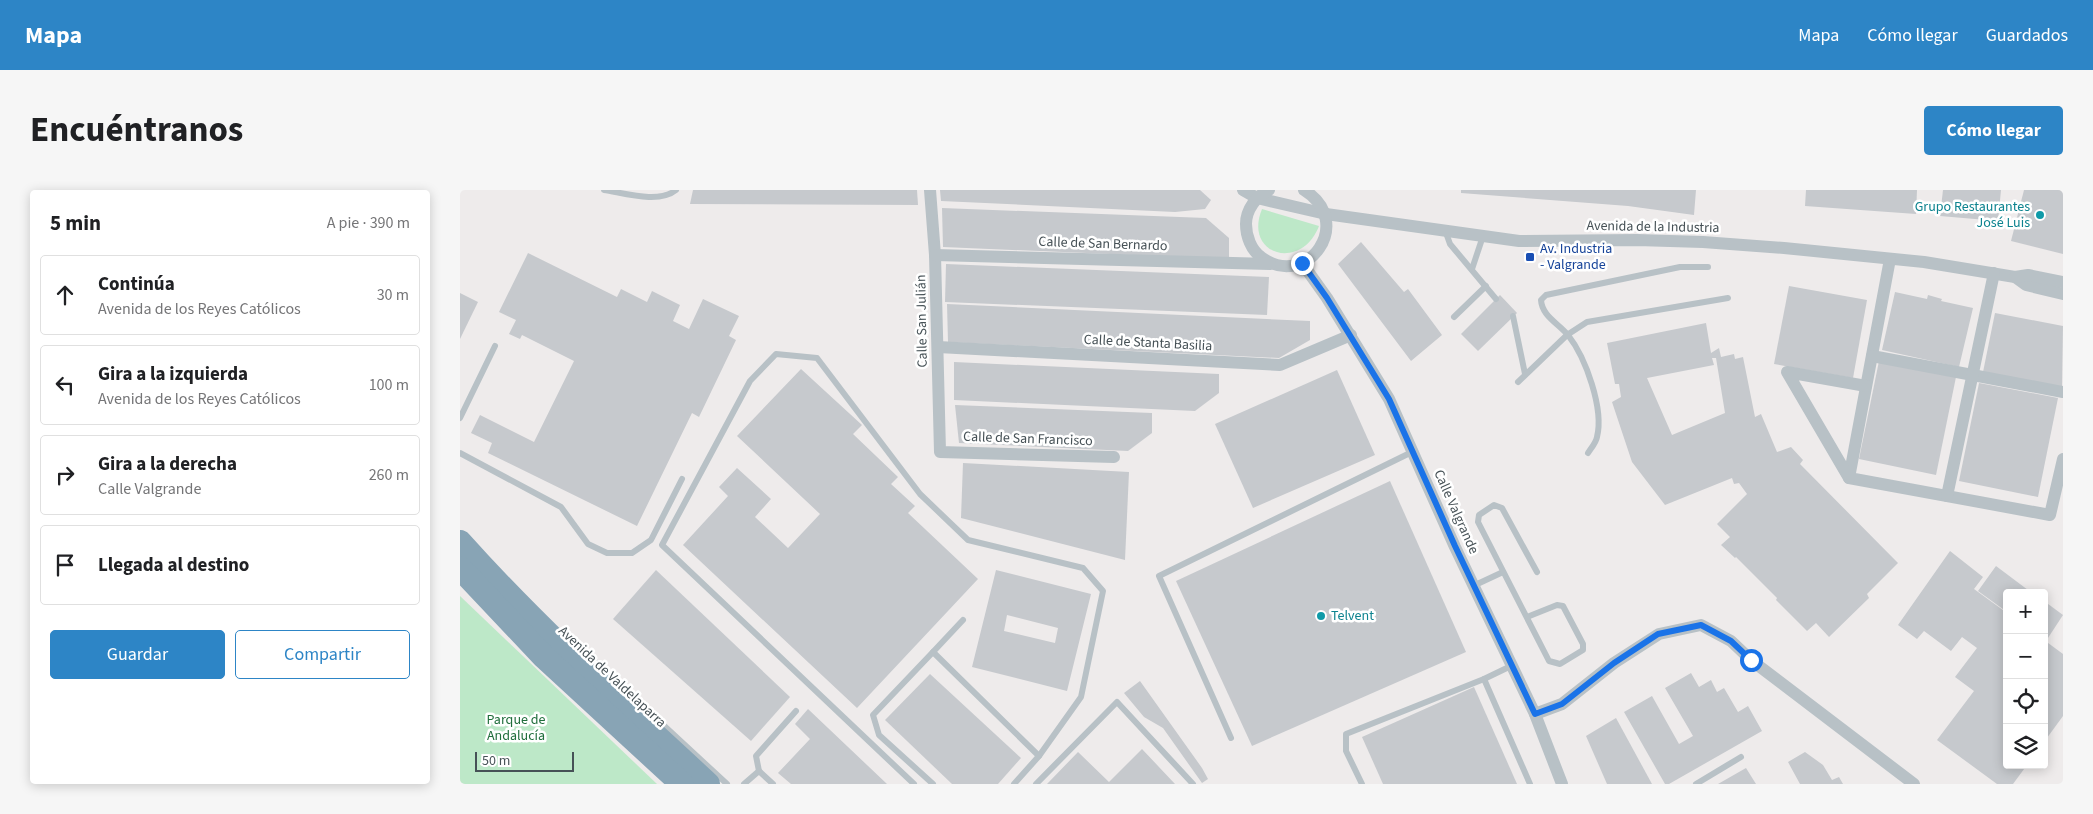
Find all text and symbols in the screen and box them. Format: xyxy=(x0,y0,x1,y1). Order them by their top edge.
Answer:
text: Mapa xyxy=(25,18,82,53)
text: Mapa xyxy=(1798,23,1839,48)
text: Cómo llegar xyxy=(1867,23,1958,48)
text: Guardados xyxy=(1986,23,2068,48)
text: Encuéntranos xyxy=(30,105,243,155)
button: Cómo llegar xyxy=(1924,106,2063,155)
place label: Grupo Restaurantes José Luis xyxy=(1915,197,2030,233)
text: 5 min xyxy=(50,208,101,238)
marker: Grupo Restaurantes José Luis xyxy=(2034,209,2046,221)
text: A pie · 390 m xyxy=(327,212,410,234)
street label: Avenida de la Industria xyxy=(1586,216,1720,238)
street label: Calle de San Bernardo xyxy=(1038,232,1168,256)
place label: Av. Industria - Valgrande xyxy=(1540,239,1612,275)
marker: Av. Industria - Valgrande xyxy=(1524,251,1536,263)
route end xyxy=(1291,252,1314,275)
text: Continúa xyxy=(98,271,175,298)
street label: Calle San Julián xyxy=(911,274,933,368)
icon: ahead xyxy=(51,281,79,309)
text: 30 m xyxy=(377,284,409,306)
text: Avenida de los Reyes Católicos xyxy=(98,298,301,320)
street label: Calle de Stanta Basilia xyxy=(1083,330,1213,356)
text: Gira a la izquierda xyxy=(98,361,248,388)
icon: left xyxy=(51,371,79,399)
text: 100 m xyxy=(369,374,409,396)
text: Avenida de los Reyes Católicos xyxy=(98,388,301,410)
street label: Calle de San Francisco xyxy=(963,427,1093,451)
text: Gira a la derecha xyxy=(98,451,237,478)
icon: right xyxy=(51,461,79,489)
text: 260 m xyxy=(369,464,409,486)
street label: Calle Valgrande xyxy=(1428,467,1484,557)
text: Calle Valgrande xyxy=(98,478,201,500)
icon: arrive xyxy=(51,551,79,579)
text: Llegada al destino xyxy=(98,552,249,579)
map controls xyxy=(2003,589,2048,769)
button: + xyxy=(2003,589,2048,634)
place label: Telvent xyxy=(1331,606,1374,626)
marker: Telvent xyxy=(1315,610,1327,622)
street label: Avenida de Valdelaparra xyxy=(554,622,670,732)
button: Guardar xyxy=(50,630,225,679)
button: Compartir xyxy=(235,630,410,679)
button: − xyxy=(2003,634,2048,679)
route start xyxy=(1740,649,1763,672)
button: locate xyxy=(2003,679,2048,724)
park label: Parque de Andalucía xyxy=(487,710,546,746)
button: layers xyxy=(2003,724,2048,769)
scale bar xyxy=(475,749,574,772)
text: 50 m xyxy=(482,751,510,771)

